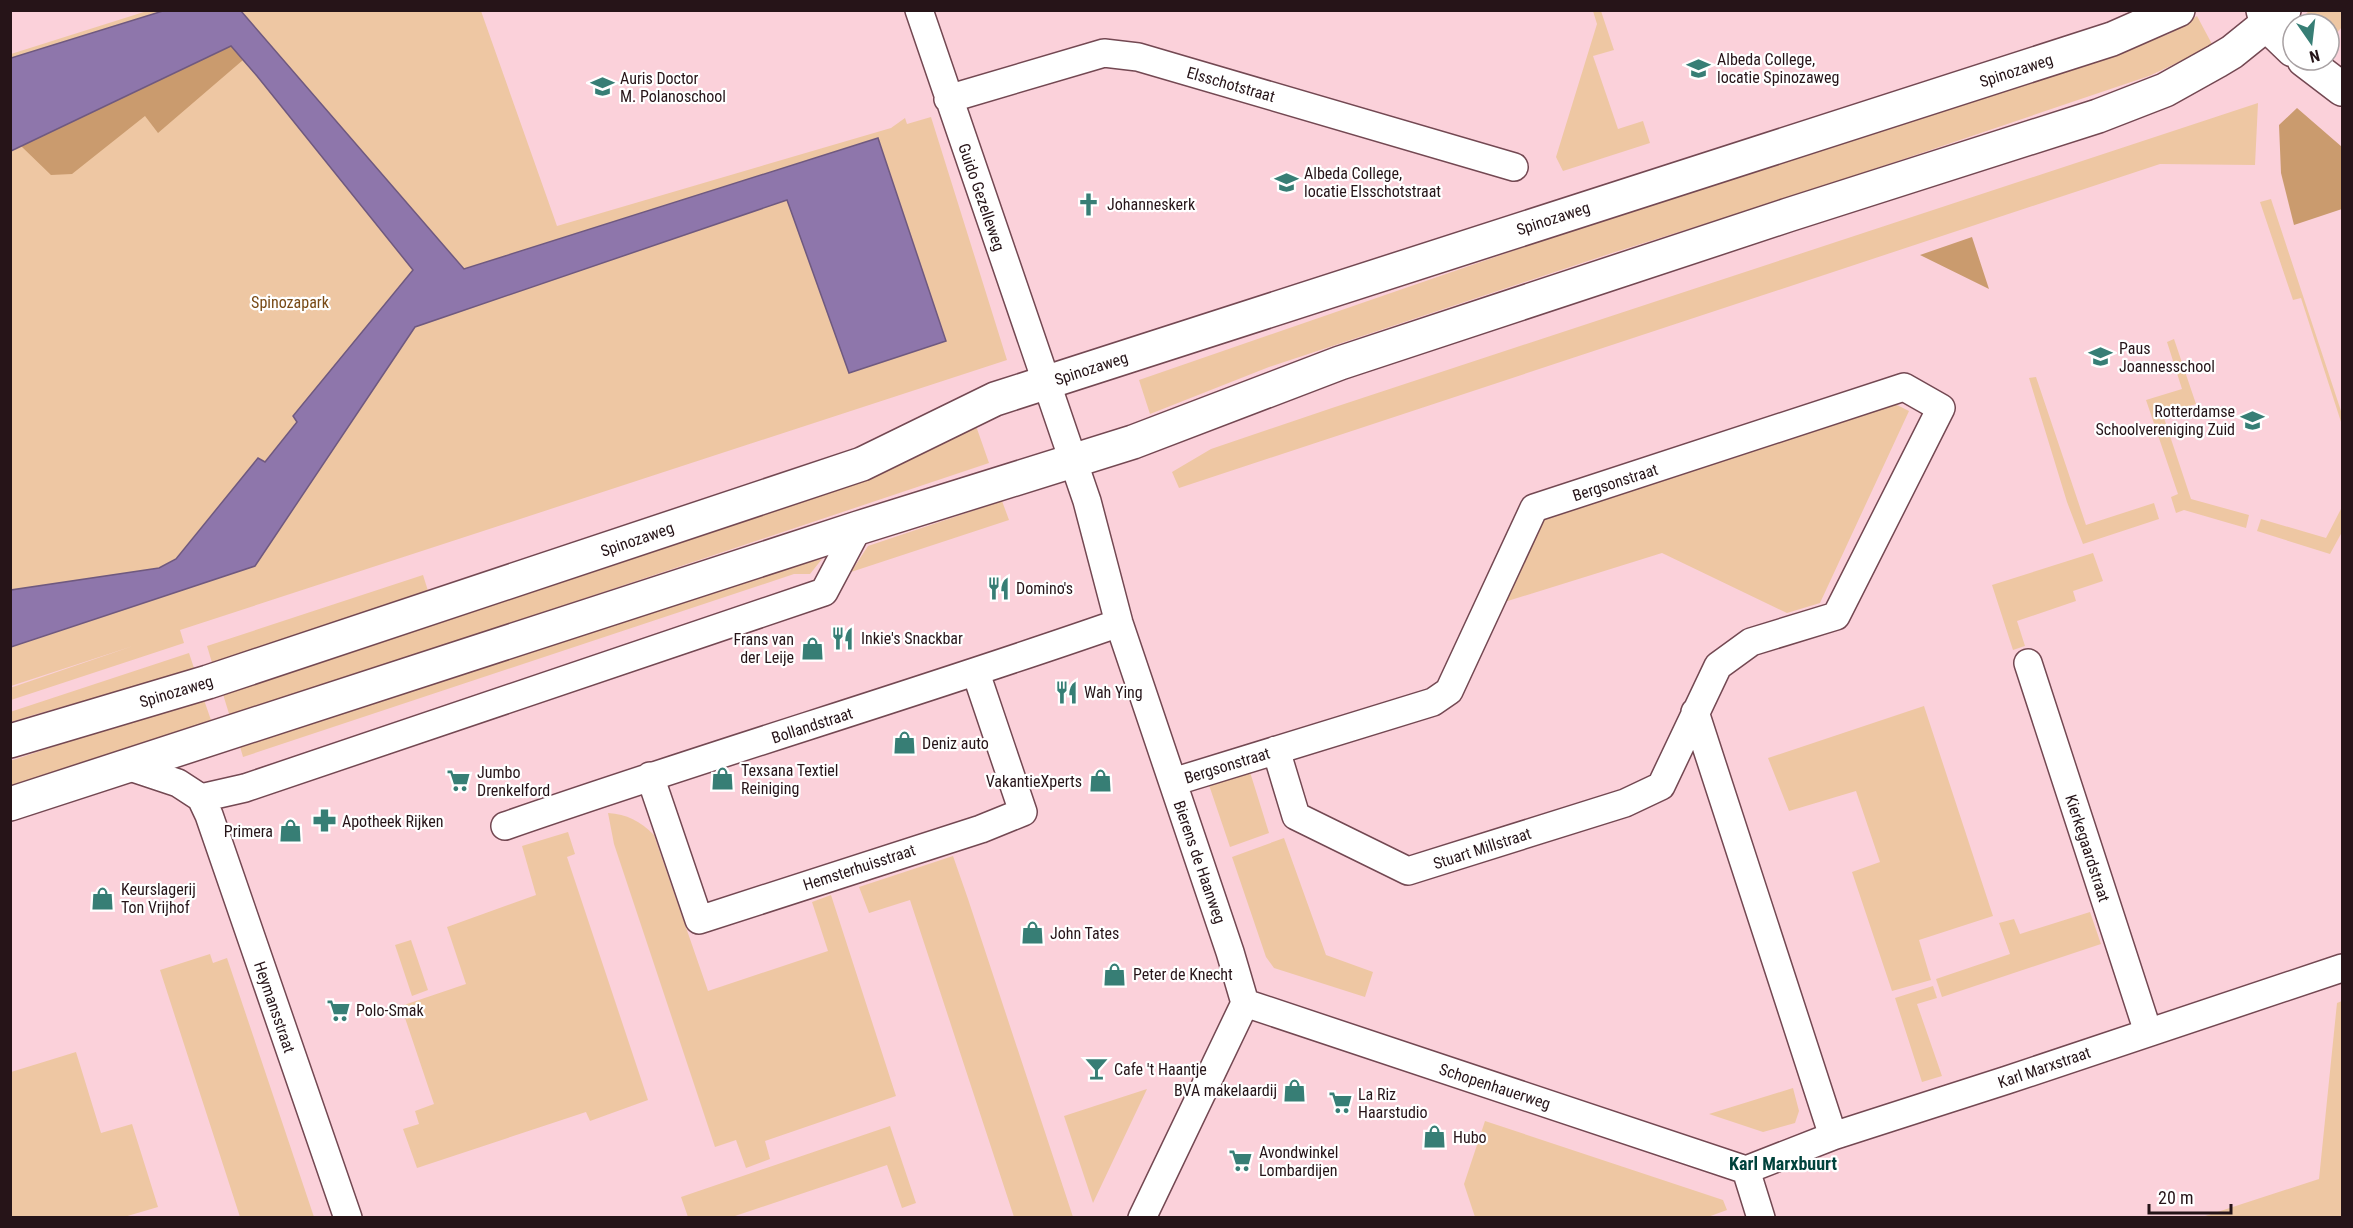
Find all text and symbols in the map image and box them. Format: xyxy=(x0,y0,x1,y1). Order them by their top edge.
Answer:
north arrow xyxy=(2281,12,2341,72)
text: N xyxy=(2307,46,2322,66)
place label: Albeda College, locatie Spinozaweg xyxy=(1717,50,1839,87)
street label: Spinozaweg xyxy=(1977,50,2055,91)
school or university icon: Albeda College, locatie Spinozaweg xyxy=(1686,55,1712,81)
street label: Elsschotstraat xyxy=(1185,63,1277,106)
place label: Auris Doctor M. Polanoschool xyxy=(620,69,726,106)
school or university icon: Auris Doctor M. Polanoschool xyxy=(589,74,615,100)
street label: Guido Gezelleweg xyxy=(954,141,1009,253)
place label: Albeda College, locatie Elsschotstraat xyxy=(1304,164,1441,201)
school or university icon: Albeda College, locatie Elsschotstraat xyxy=(1273,169,1299,195)
church icon: Johanneskerk xyxy=(1076,191,1102,217)
place label: Johanneskerk xyxy=(1107,195,1196,214)
street label: Spinozaweg xyxy=(1514,198,1592,239)
park label: Spinozapark xyxy=(251,293,330,312)
place label: Paus Joannesschool xyxy=(2119,339,2215,376)
school or university icon: Paus Joannesschool xyxy=(2088,344,2114,370)
street label: Spinozaweg xyxy=(1052,348,1130,389)
place label: Rotterdamse Schoolvereniging Zuid xyxy=(2096,402,2235,439)
school or university icon: Rotterdamse Schoolvereniging Zuid xyxy=(2240,407,2266,433)
street label: Bergsonstraat xyxy=(1570,460,1660,505)
street label: Spinozaweg xyxy=(598,518,676,561)
restaurant icon: Domino's xyxy=(985,575,1011,601)
place label: Domino's xyxy=(1016,579,1073,598)
restaurant icon: Inkie's Snackbar xyxy=(830,625,856,651)
place label: Inkie's Snackbar xyxy=(861,629,963,648)
place label: Frans van der Leije xyxy=(733,630,794,667)
shop icon: Frans van der Leije xyxy=(799,635,825,661)
street label: Spinozaweg xyxy=(137,671,215,712)
restaurant icon: Wah Ying xyxy=(1053,679,1079,705)
place label: Wah Ying xyxy=(1084,683,1143,702)
street label: Bollandstraat xyxy=(769,703,855,748)
shop icon: Deniz auto xyxy=(891,730,917,756)
place label: Deniz auto xyxy=(922,734,989,753)
street label: Bergsonstraat xyxy=(1182,743,1273,788)
place label: Texsana Textiel Reiniging xyxy=(741,761,838,798)
place label: Jumbo Drenkelford xyxy=(477,763,550,800)
shop icon: Texsana Textiel Reiniging xyxy=(710,766,736,792)
supermarket icon: Jumbo Drenkelford xyxy=(446,768,472,794)
shop icon: VakantieXperts xyxy=(1087,768,1113,794)
place label: VakantieXperts xyxy=(986,772,1082,791)
street label: Kierkegaardstraat xyxy=(2061,792,2114,905)
street label: Bierens de Haanweg xyxy=(1170,798,1229,926)
pharmacy icon: Apotheek Rijken xyxy=(311,808,337,834)
place label: Apotheek Rijken xyxy=(342,812,444,831)
shop icon: Primera xyxy=(278,818,304,844)
place label: Primera xyxy=(224,822,273,841)
street label: Stuart Millstraat xyxy=(1431,824,1534,873)
street label: Hemsterhuisstraat xyxy=(801,840,918,895)
place label: Keurslagerij Ton Vrijhof xyxy=(121,880,196,917)
shop icon: Keurslagerij Ton Vrijhof xyxy=(90,885,116,911)
shop icon: John Tates xyxy=(1019,920,1045,946)
place label: John Tates xyxy=(1050,924,1119,943)
street label: Heymansstraat xyxy=(250,959,299,1056)
shop icon: Peter de Knecht xyxy=(1102,961,1128,987)
place label: Peter de Knecht xyxy=(1133,965,1233,984)
supermarket icon: Polo-Smak xyxy=(325,997,351,1023)
place label: Polo-Smak xyxy=(356,1001,424,1020)
street label: Karl Marxstraat xyxy=(1995,1043,2093,1092)
bar icon: Cafe 't Haantje xyxy=(1083,1056,1109,1082)
place label: Cafe 't Haantje xyxy=(1114,1060,1207,1079)
street label: Schopenhauerweg xyxy=(1437,1060,1553,1113)
shop icon: BVA makelaardij xyxy=(1282,1077,1308,1103)
place label: BVA makelaardij xyxy=(1174,1081,1277,1100)
place label: La Riz Haarstudio xyxy=(1358,1085,1428,1122)
supermarket icon: La Riz Haarstudio xyxy=(1327,1090,1353,1116)
shop icon: Hubo xyxy=(1422,1124,1448,1150)
place label: Hubo xyxy=(1453,1128,1487,1147)
place label: Avondwinkel Lombardijen xyxy=(1259,1143,1338,1180)
supermarket icon: Avondwinkel Lombardijen xyxy=(1228,1148,1254,1174)
district label: Karl Marxbuurt xyxy=(1729,1153,1837,1174)
scale bar xyxy=(2149,1177,2232,1215)
text: 20 m xyxy=(2158,1187,2193,1208)

